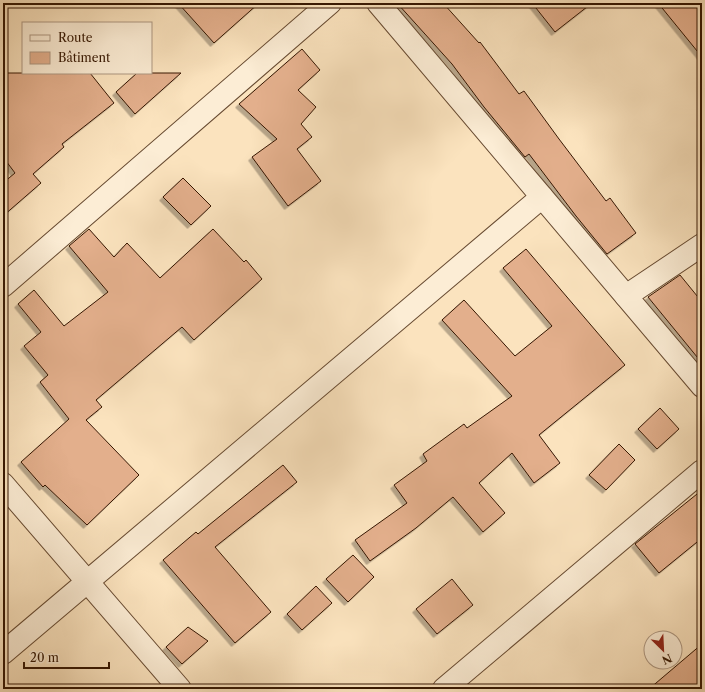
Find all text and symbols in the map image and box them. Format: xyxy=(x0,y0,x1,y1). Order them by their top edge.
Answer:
legend xyxy=(22,22,152,74)
text: Route xyxy=(58,30,93,45)
text: Bâtiment xyxy=(58,50,111,65)
north arrow xyxy=(643,630,683,670)
scale bar xyxy=(24,644,109,670)
text: 20 m xyxy=(30,650,59,665)
text: N xyxy=(659,651,674,668)

